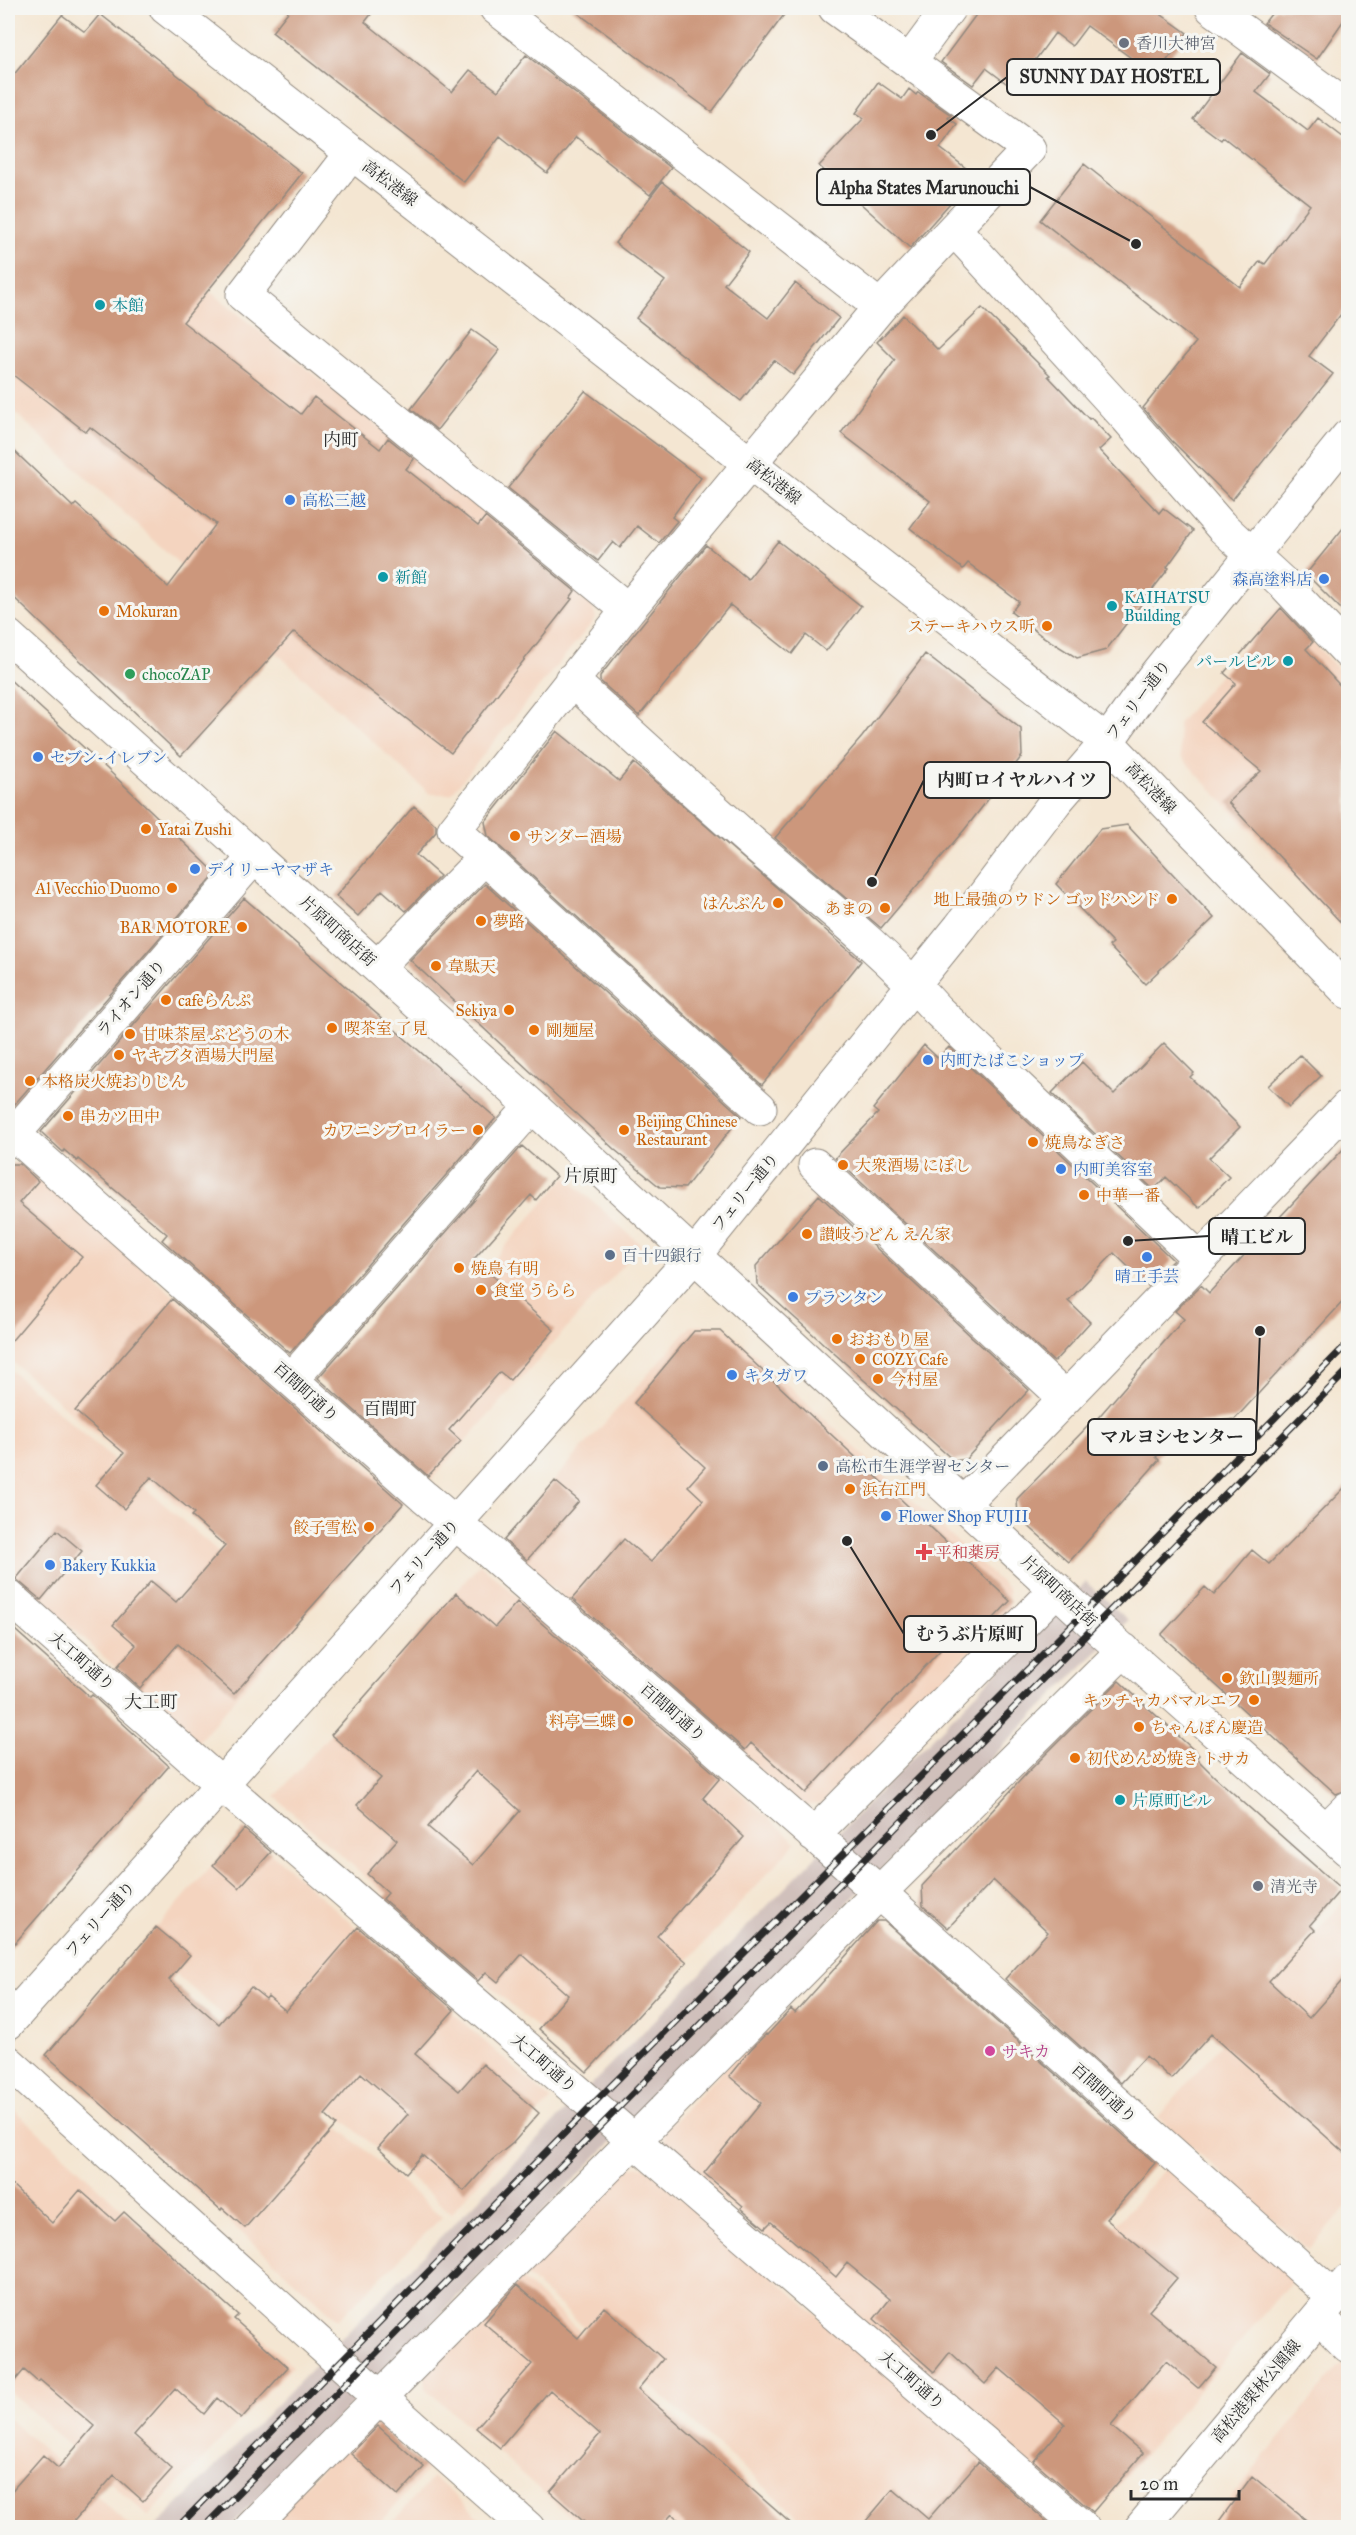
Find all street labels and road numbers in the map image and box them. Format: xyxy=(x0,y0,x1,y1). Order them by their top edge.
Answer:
street label: 高松港線 xyxy=(359,156,421,210)
street label: 高松港線 xyxy=(743,454,805,508)
street label: フェリー通り xyxy=(1102,656,1174,744)
street label: 高松港線 xyxy=(1122,758,1180,818)
street label: 片原町商店街 xyxy=(296,892,380,970)
street label: ライオン通り xyxy=(93,956,169,1040)
street label: フェリー通り xyxy=(708,1149,782,1235)
street label: 百間町通り xyxy=(270,1358,342,1426)
street label: フェリー通り xyxy=(385,1515,463,1599)
street label: 片原町商店街 xyxy=(1017,1551,1101,1631)
street label: 大工町通り xyxy=(46,1628,118,1694)
street label: 百間町通り xyxy=(637,1679,709,1745)
street label: フェリー通り xyxy=(61,1877,139,1961)
street label: 大工町通り xyxy=(508,2030,580,2096)
street label: 百間町通り xyxy=(1068,2059,1140,2127)
street label: 高松港栗林公園線 xyxy=(1208,2336,1304,2446)
street label: 大工町通り xyxy=(876,2347,948,2413)

